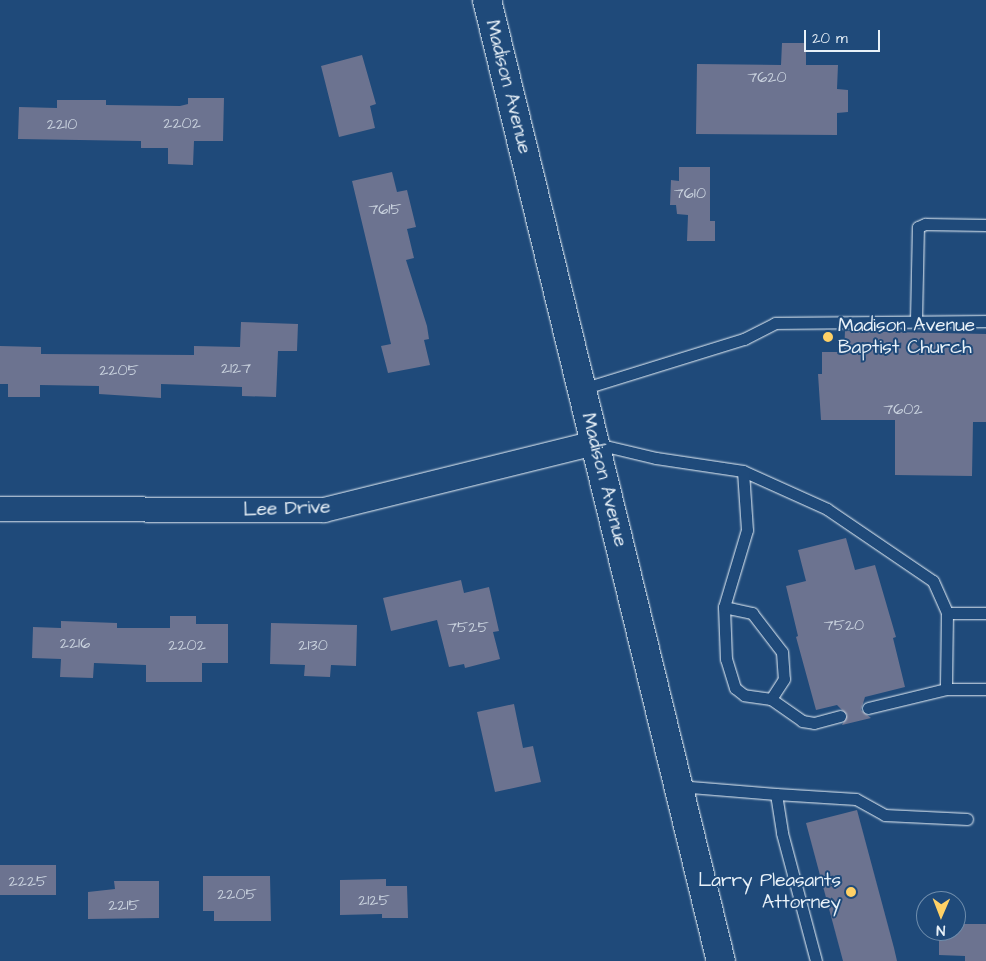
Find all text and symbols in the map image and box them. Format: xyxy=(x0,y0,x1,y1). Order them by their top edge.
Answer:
street label: Madison Avenue xyxy=(480,18,536,156)
scale bar xyxy=(806,20,882,52)
text: 20 m xyxy=(812,28,848,49)
house number: 7620 xyxy=(747,67,787,87)
house number: 2202 xyxy=(163,113,201,133)
house number: 2210 xyxy=(47,114,77,134)
house number: 7610 xyxy=(674,183,706,203)
house number: 7615 xyxy=(368,199,402,219)
place label: Madison Avenue Baptist Church xyxy=(838,315,975,359)
marker: Madison Avenue Baptist Church xyxy=(822,331,834,343)
house number: 2127 xyxy=(221,358,251,378)
house number: 2205 xyxy=(99,360,139,380)
house number: 7602 xyxy=(883,399,923,419)
street label: Madison Avenue xyxy=(576,411,632,549)
street label: Lee Drive xyxy=(243,496,331,522)
house number: 7520 xyxy=(824,615,864,635)
house number: 7525 xyxy=(447,617,489,637)
house number: 2216 xyxy=(60,633,90,653)
house number: 2202 xyxy=(168,635,206,655)
house number: 2130 xyxy=(298,635,328,655)
place label: Larry Pleasants Attorney xyxy=(698,870,841,914)
house number: 2225 xyxy=(9,871,47,891)
house number: 2205 xyxy=(217,884,257,904)
marker: Larry Pleasants Attorney xyxy=(845,886,857,898)
house number: 2125 xyxy=(358,890,390,910)
north arrow xyxy=(916,891,966,941)
house number: 2215 xyxy=(108,895,140,915)
text: N xyxy=(936,920,945,940)

